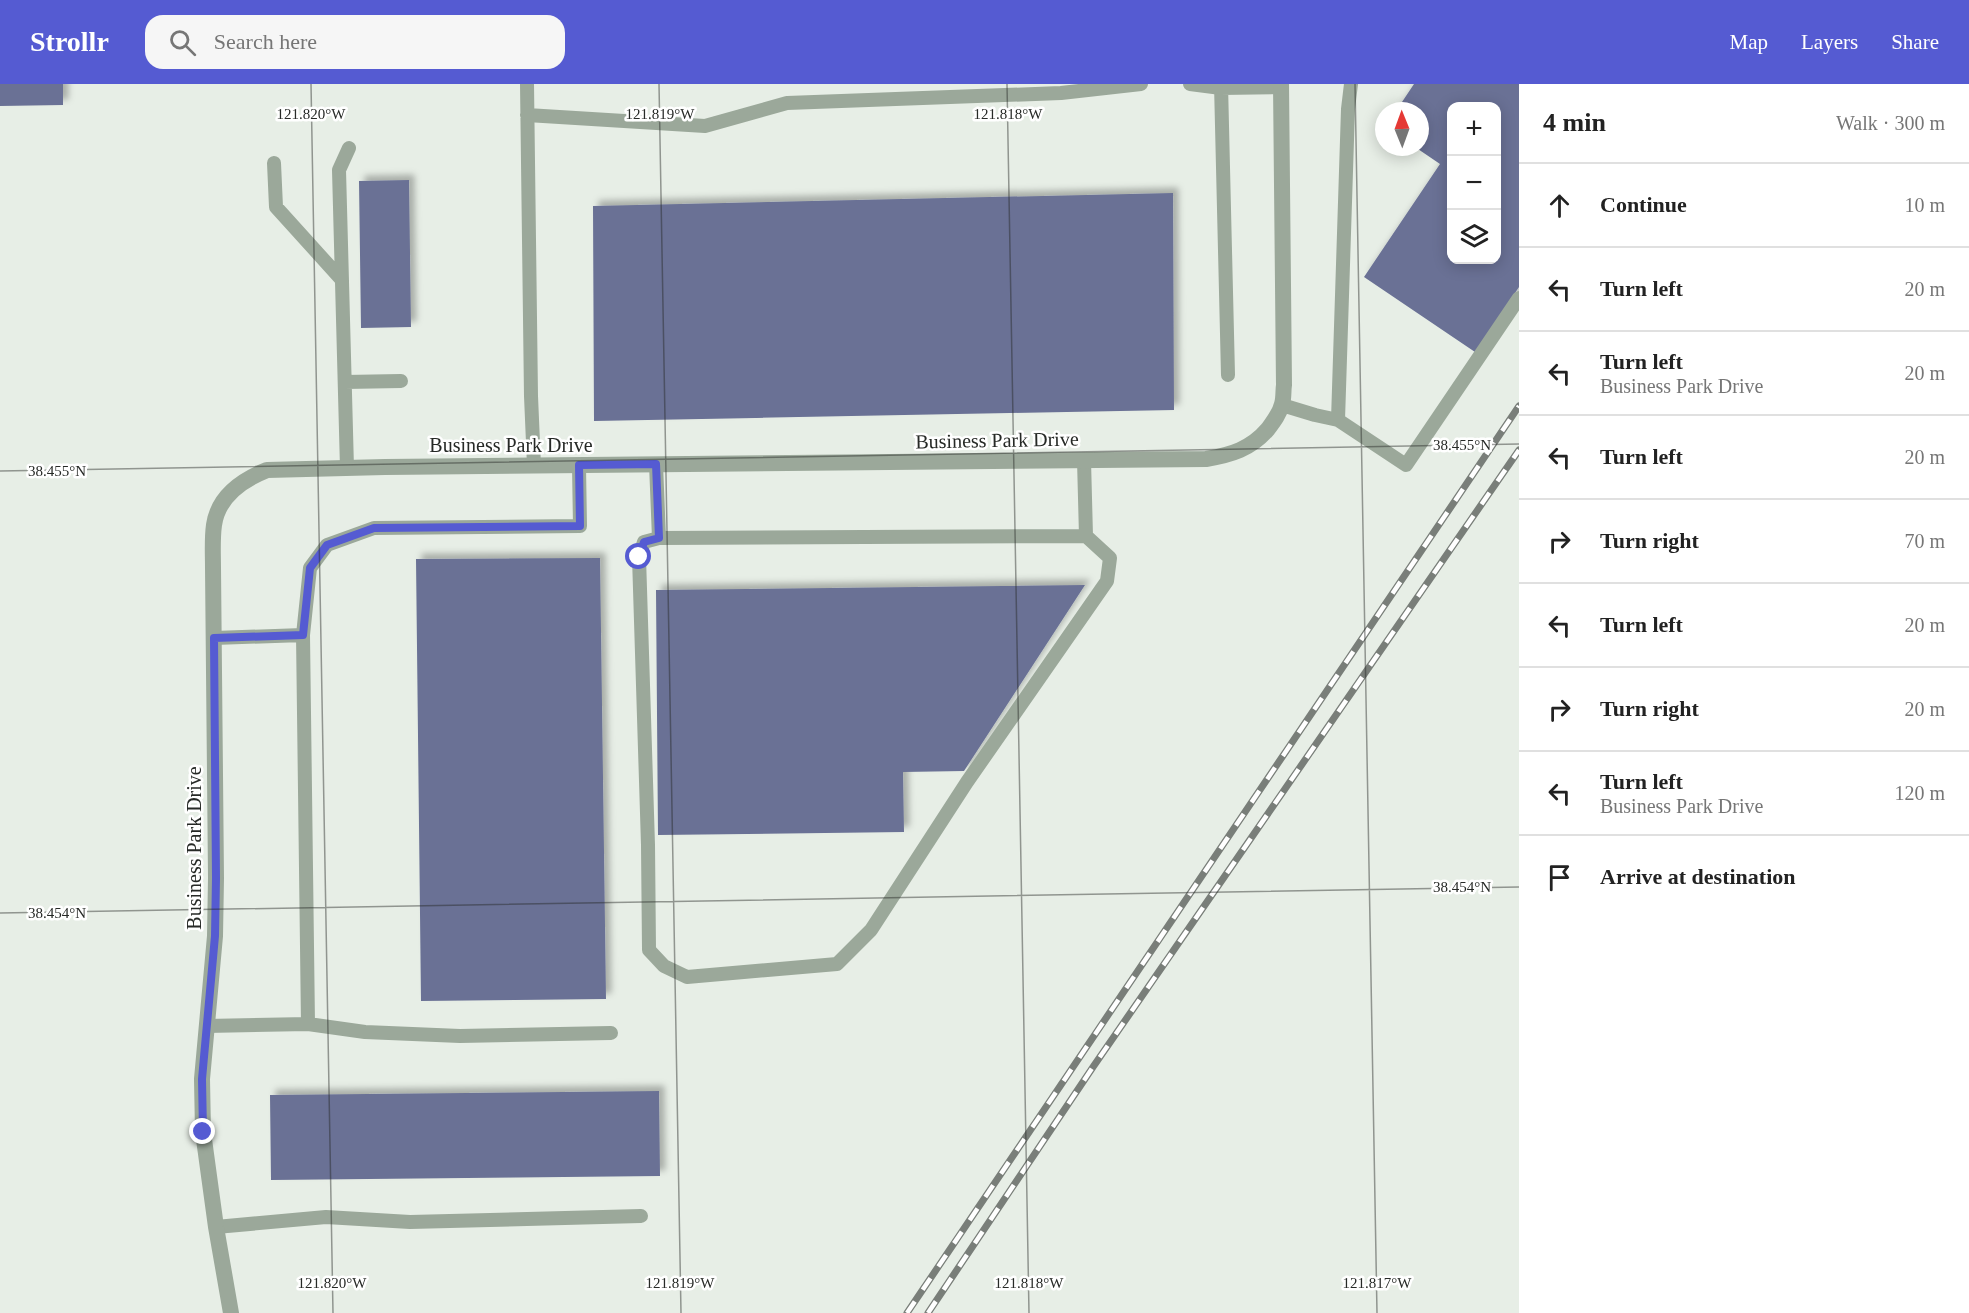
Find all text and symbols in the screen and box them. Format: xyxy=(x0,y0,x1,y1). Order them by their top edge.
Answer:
search box xyxy=(145,15,565,69)
text: Strollr xyxy=(30,26,109,57)
icon: search xyxy=(166,26,199,59)
text: Search here xyxy=(214,29,317,54)
text: Map xyxy=(1730,30,1768,54)
text: Layers xyxy=(1801,30,1858,54)
text: Share xyxy=(1891,30,1939,54)
north arrow xyxy=(1375,102,1429,156)
map controls xyxy=(1447,102,1501,264)
button: + xyxy=(1447,102,1501,156)
text: 121.820°W xyxy=(277,106,346,122)
text: 121.819°W xyxy=(626,106,695,122)
text: 121.818°W xyxy=(974,106,1043,122)
text: 4 min xyxy=(1543,108,1606,137)
text: Walk · 300 m xyxy=(1836,112,1945,134)
button: − xyxy=(1447,156,1501,210)
icon: ahead xyxy=(1543,189,1576,222)
text: Continue xyxy=(1600,192,1687,217)
text: 10 m xyxy=(1904,194,1945,216)
button: layers xyxy=(1447,210,1501,264)
icon: left xyxy=(1543,273,1576,306)
text: Turn left xyxy=(1600,276,1683,301)
text: 20 m xyxy=(1904,278,1945,300)
text: Turn left xyxy=(1600,349,1683,374)
icon: left xyxy=(1543,357,1576,390)
text: 20 m xyxy=(1904,362,1945,384)
text: Business Park Drive xyxy=(1600,375,1763,397)
street label: Business Park Drive xyxy=(915,428,1079,452)
street label: Business Park Drive xyxy=(429,434,593,456)
text: 38.455°N xyxy=(1433,437,1491,453)
icon: left xyxy=(1543,441,1576,474)
text: Turn left xyxy=(1600,444,1683,469)
text: 20 m xyxy=(1904,446,1945,468)
text: 38.455°N xyxy=(28,463,86,479)
icon: right xyxy=(1543,525,1576,558)
text: Turn right xyxy=(1600,528,1699,553)
text: 70 m xyxy=(1904,530,1945,552)
route start xyxy=(625,543,651,569)
icon: left xyxy=(1543,609,1576,642)
text: Turn left xyxy=(1600,612,1683,637)
text: 20 m xyxy=(1904,614,1945,636)
icon: right xyxy=(1543,693,1576,726)
text: Turn right xyxy=(1600,696,1699,721)
text: 20 m xyxy=(1904,698,1945,720)
street label: Business Park Drive xyxy=(183,766,205,930)
text: Turn left xyxy=(1600,769,1683,794)
icon: left xyxy=(1543,777,1576,810)
text: 120 m xyxy=(1894,782,1945,804)
text: Business Park Drive xyxy=(1600,795,1763,817)
icon: arrive xyxy=(1543,861,1576,894)
text: Arrive at destination xyxy=(1600,864,1796,889)
text: 38.454°N xyxy=(1433,879,1491,895)
text: 38.454°N xyxy=(28,905,86,921)
route end xyxy=(189,1118,215,1144)
text: 121.820°W xyxy=(298,1275,367,1291)
text: 121.819°W xyxy=(646,1275,715,1291)
text: 121.818°W xyxy=(995,1275,1064,1291)
text: 121.817°W xyxy=(1343,1275,1412,1291)

